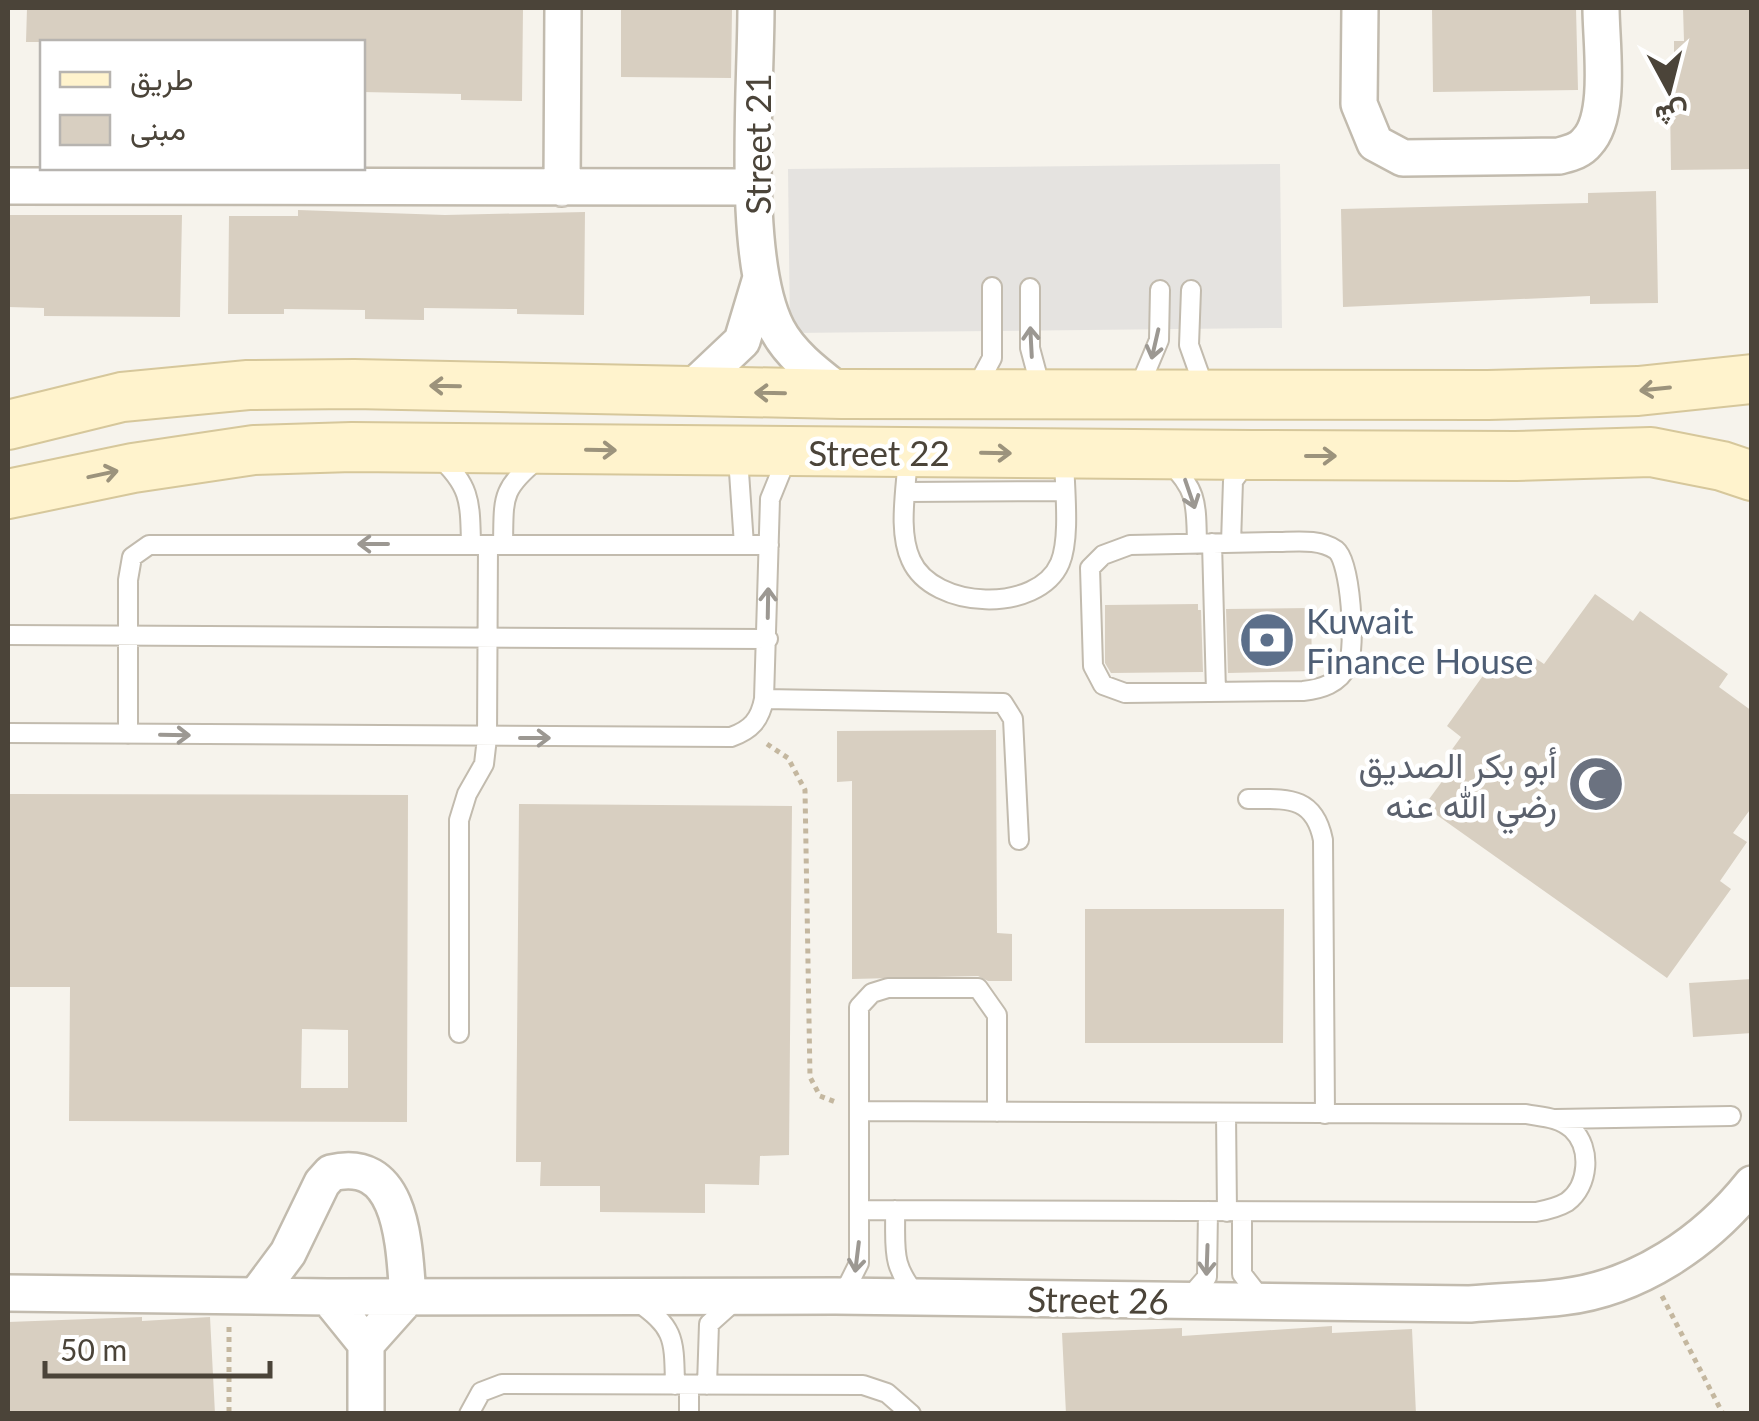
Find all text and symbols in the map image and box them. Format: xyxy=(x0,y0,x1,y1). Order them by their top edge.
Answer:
legend xyxy=(40,40,365,170)
north arrow xyxy=(1619,40,1719,140)
text: طريق xyxy=(130,60,194,98)
street label: Street 21 xyxy=(736,73,778,215)
text: ش xyxy=(1653,96,1691,135)
text: مبنى xyxy=(130,110,186,148)
one-way arrow xyxy=(1021,326,1040,359)
one-way arrow xyxy=(1145,327,1163,359)
one-way arrow xyxy=(429,376,462,396)
one-way arrow xyxy=(1639,380,1671,399)
one-way arrow xyxy=(754,384,786,403)
street label: Street 22 xyxy=(808,431,950,473)
one-way arrow xyxy=(584,440,616,460)
one-way arrow xyxy=(979,444,1011,463)
one-way arrow xyxy=(1304,446,1336,466)
one-way arrow xyxy=(86,464,118,483)
one-way arrow xyxy=(1183,478,1201,509)
one-way arrow xyxy=(358,534,390,554)
one-way arrow xyxy=(758,587,778,620)
place label: Kuwait Finance House xyxy=(1306,599,1534,681)
bank icon: Kuwait Finance House xyxy=(1237,610,1297,670)
one-way arrow xyxy=(158,726,190,744)
one-way arrow xyxy=(518,728,550,748)
place label: أبو بكر الصديق رضي الله عنه xyxy=(1359,743,1557,835)
mosque icon: أبو بكر الصديق رضي الله عنه xyxy=(1566,754,1626,814)
one-way arrow xyxy=(847,1240,866,1273)
one-way arrow xyxy=(1198,1244,1217,1276)
street label: Street 26 xyxy=(1027,1277,1169,1321)
scale bar xyxy=(45,1316,270,1378)
text: 50 m xyxy=(60,1331,127,1367)

